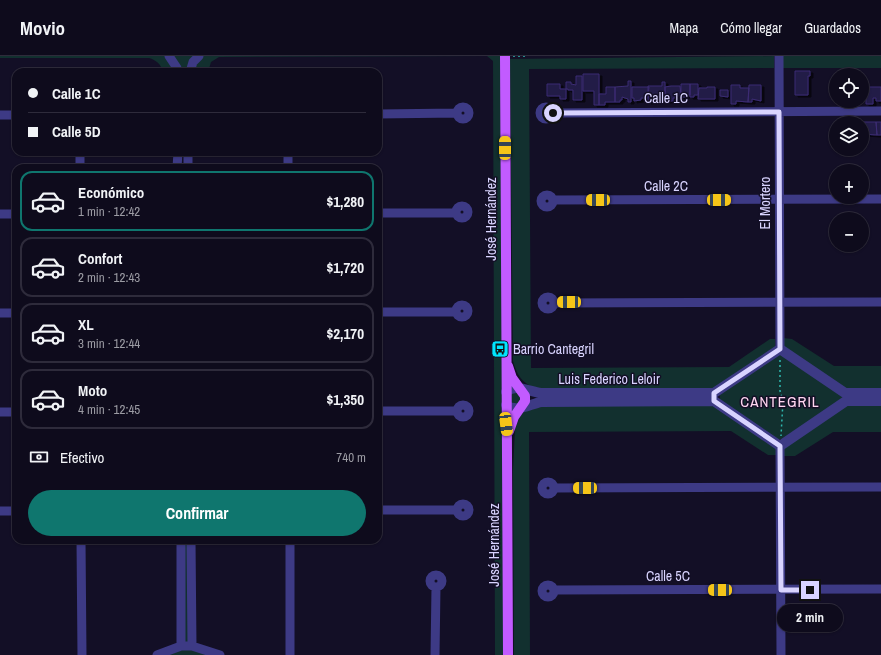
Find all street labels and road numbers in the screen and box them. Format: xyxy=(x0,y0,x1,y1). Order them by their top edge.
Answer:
street label: Calle 1C xyxy=(644,89,688,107)
street label: José Hernández xyxy=(482,177,500,261)
street label: Calle 2C xyxy=(644,177,688,195)
street label: El Mortero xyxy=(756,177,774,229)
street label: Luis Federico Leloir xyxy=(558,370,660,388)
street label: José Hernández xyxy=(485,503,503,587)
street label: Calle 5C xyxy=(646,567,690,585)

